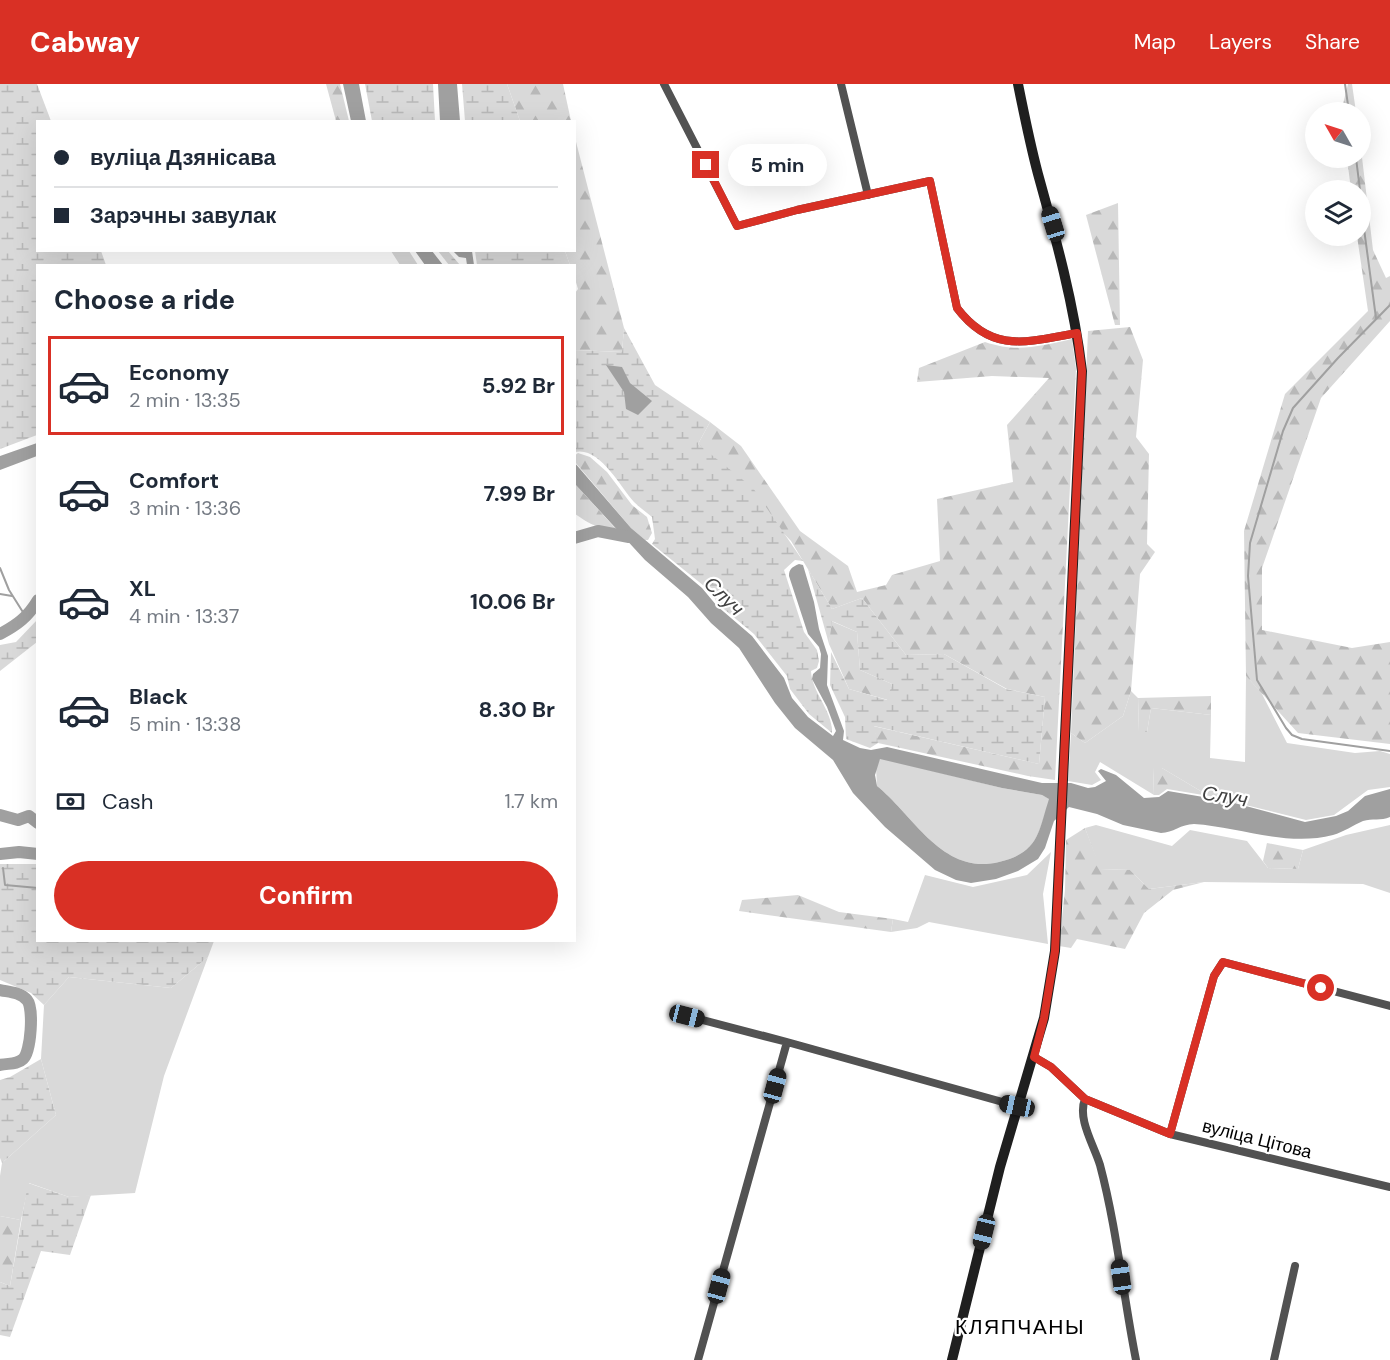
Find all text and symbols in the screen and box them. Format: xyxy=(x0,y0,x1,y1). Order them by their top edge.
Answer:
text: Cabway xyxy=(30,24,140,61)
text: Map xyxy=(1134,28,1176,56)
text: Layers xyxy=(1209,28,1272,56)
text: Share xyxy=(1305,28,1360,56)
north arrow xyxy=(1305,102,1371,168)
map controls xyxy=(1305,102,1371,246)
text: вуліца Дзянісава xyxy=(90,143,276,172)
callout: 5 min xyxy=(727,144,826,186)
route end xyxy=(692,151,719,178)
text: 5 min xyxy=(751,152,804,178)
button: layers xyxy=(1305,180,1371,246)
text: Зарэчны завулак xyxy=(90,201,276,230)
car xyxy=(1039,204,1067,244)
text: Choose a ride xyxy=(54,282,235,317)
text: Economy xyxy=(129,358,229,387)
icon: car xyxy=(57,359,111,413)
text: 5.92 Br xyxy=(482,371,555,400)
text: 2 min · 13:35 xyxy=(129,387,241,413)
text: Comfort xyxy=(129,466,219,495)
icon: car xyxy=(57,467,111,521)
text: 7.99 Br xyxy=(483,479,555,508)
text: 3 min · 13:36 xyxy=(129,495,241,521)
water label: Случ xyxy=(698,571,750,621)
text: XL xyxy=(129,574,156,603)
icon: car xyxy=(57,575,111,629)
text: 10.06 Br xyxy=(470,587,555,616)
text: 4 min · 13:37 xyxy=(129,603,239,629)
text: Black xyxy=(129,682,188,711)
icon: car xyxy=(57,683,111,737)
text: 8.30 Br xyxy=(479,695,555,724)
text: 5 min · 13:38 xyxy=(129,711,241,737)
water label: Случ xyxy=(1200,780,1250,812)
icon: cash xyxy=(54,785,87,818)
text: Cash xyxy=(102,787,153,816)
text: 1.7 km xyxy=(505,788,558,814)
button: Confirm xyxy=(54,861,558,930)
route start xyxy=(1307,974,1334,1001)
car xyxy=(667,1003,707,1029)
car xyxy=(762,1066,788,1106)
car xyxy=(998,1093,1036,1119)
street label: вуліца Цітова xyxy=(1200,1114,1315,1164)
car xyxy=(971,1212,997,1252)
car xyxy=(1110,1258,1132,1296)
car xyxy=(706,1266,732,1306)
district label: КЛЯПЧАНЫ xyxy=(955,1313,1085,1341)

